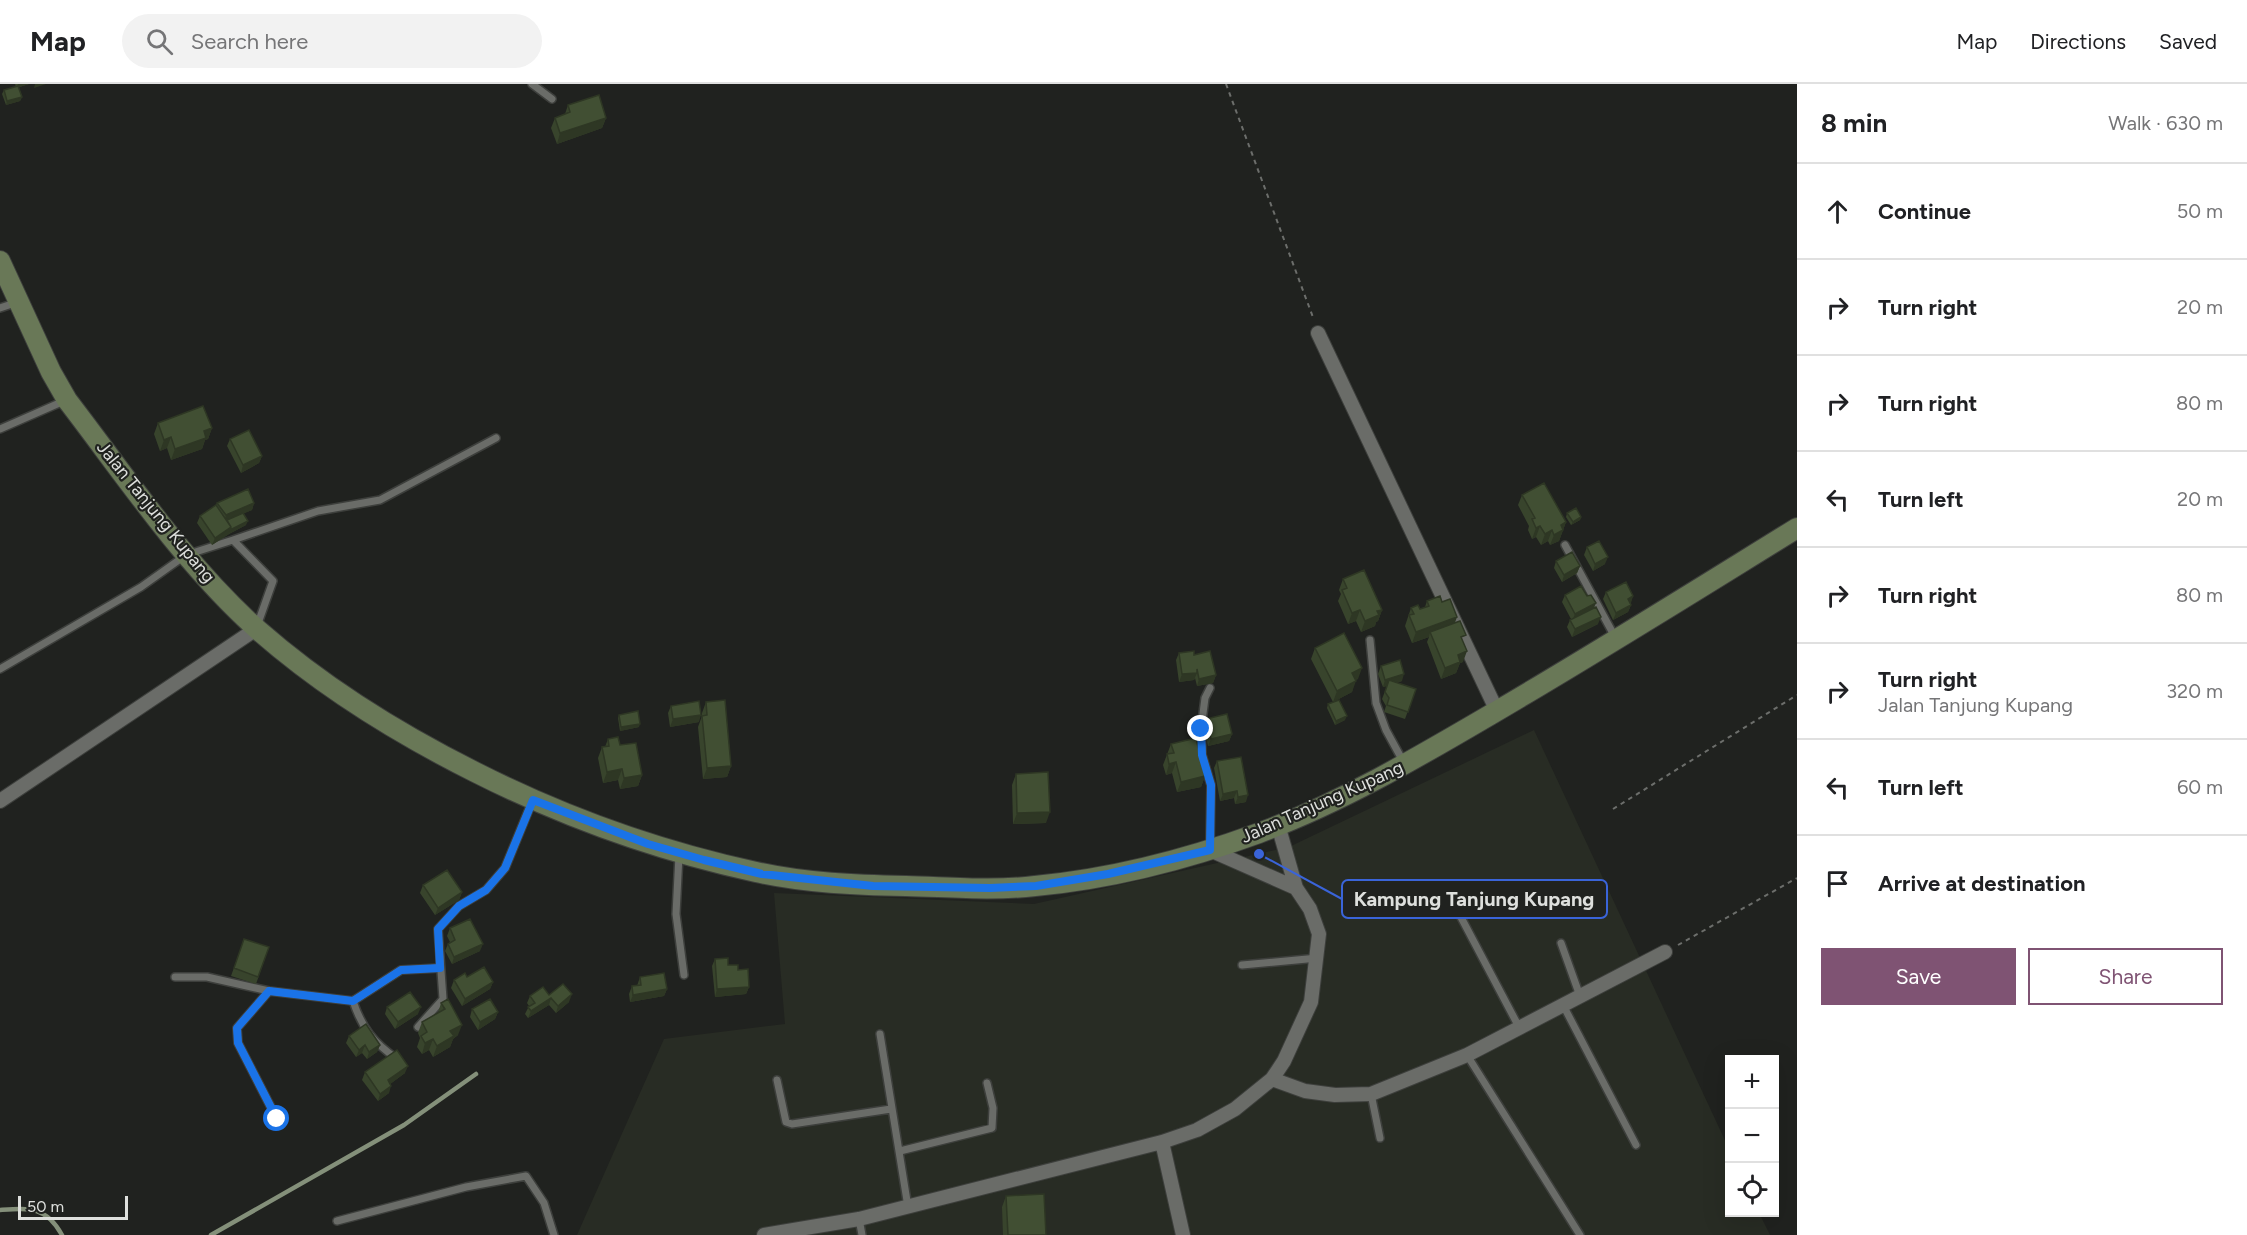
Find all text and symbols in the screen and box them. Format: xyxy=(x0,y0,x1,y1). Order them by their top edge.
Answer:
search box xyxy=(122,14,542,68)
text: Map xyxy=(30,24,86,58)
icon: search xyxy=(143,25,176,58)
text: Search here xyxy=(191,28,308,55)
text: Map xyxy=(1956,29,1997,54)
text: Directions xyxy=(2030,29,2126,54)
text: Saved xyxy=(2159,29,2217,54)
text: 8 min xyxy=(1821,107,1887,139)
text: Walk · 630 m xyxy=(2108,111,2223,135)
icon: ahead xyxy=(1821,195,1854,228)
text: Continue xyxy=(1878,198,1971,225)
text: 50 m xyxy=(2177,199,2223,223)
icon: right xyxy=(1821,291,1854,324)
text: Turn right xyxy=(1878,294,1977,321)
text: 20 m xyxy=(2177,295,2223,319)
icon: right xyxy=(1821,387,1854,420)
text: Turn right xyxy=(1878,390,1977,417)
text: 80 m xyxy=(2176,391,2223,415)
street label: Jalan Tanjung Kupang xyxy=(92,437,220,587)
icon: left xyxy=(1821,483,1854,516)
text: Turn left xyxy=(1878,486,1964,513)
text: 20 m xyxy=(2177,487,2223,511)
icon: right xyxy=(1821,579,1854,612)
text: Turn right xyxy=(1878,582,1977,609)
text: 80 m xyxy=(2176,583,2223,607)
text: Turn right xyxy=(1878,666,1977,693)
icon: right xyxy=(1821,675,1854,708)
text: 320 m xyxy=(2166,679,2223,703)
text: Jalan Tanjung Kupang xyxy=(1878,693,2073,717)
route end xyxy=(1187,715,1213,741)
street label: Jalan Tanjung Kupang xyxy=(1237,756,1407,848)
icon: left xyxy=(1821,771,1854,804)
text: Turn left xyxy=(1878,774,1964,801)
text: 60 m xyxy=(2177,775,2223,799)
icon: arrive xyxy=(1821,867,1854,900)
text: Arrive at destination xyxy=(1878,870,2086,897)
callout: Kampung Tanjung Kupang xyxy=(1342,880,1607,918)
text: Kampung Tanjung Kupang xyxy=(1354,887,1594,911)
button: Save xyxy=(1821,948,2016,1005)
button: Share xyxy=(2028,948,2223,1005)
map controls xyxy=(1725,1055,1779,1217)
button: + xyxy=(1725,1055,1779,1109)
route start xyxy=(263,1105,289,1131)
button: − xyxy=(1725,1109,1779,1163)
button: locate xyxy=(1725,1163,1779,1217)
scale bar xyxy=(18,1193,128,1220)
text: 50 m xyxy=(27,1197,64,1216)

